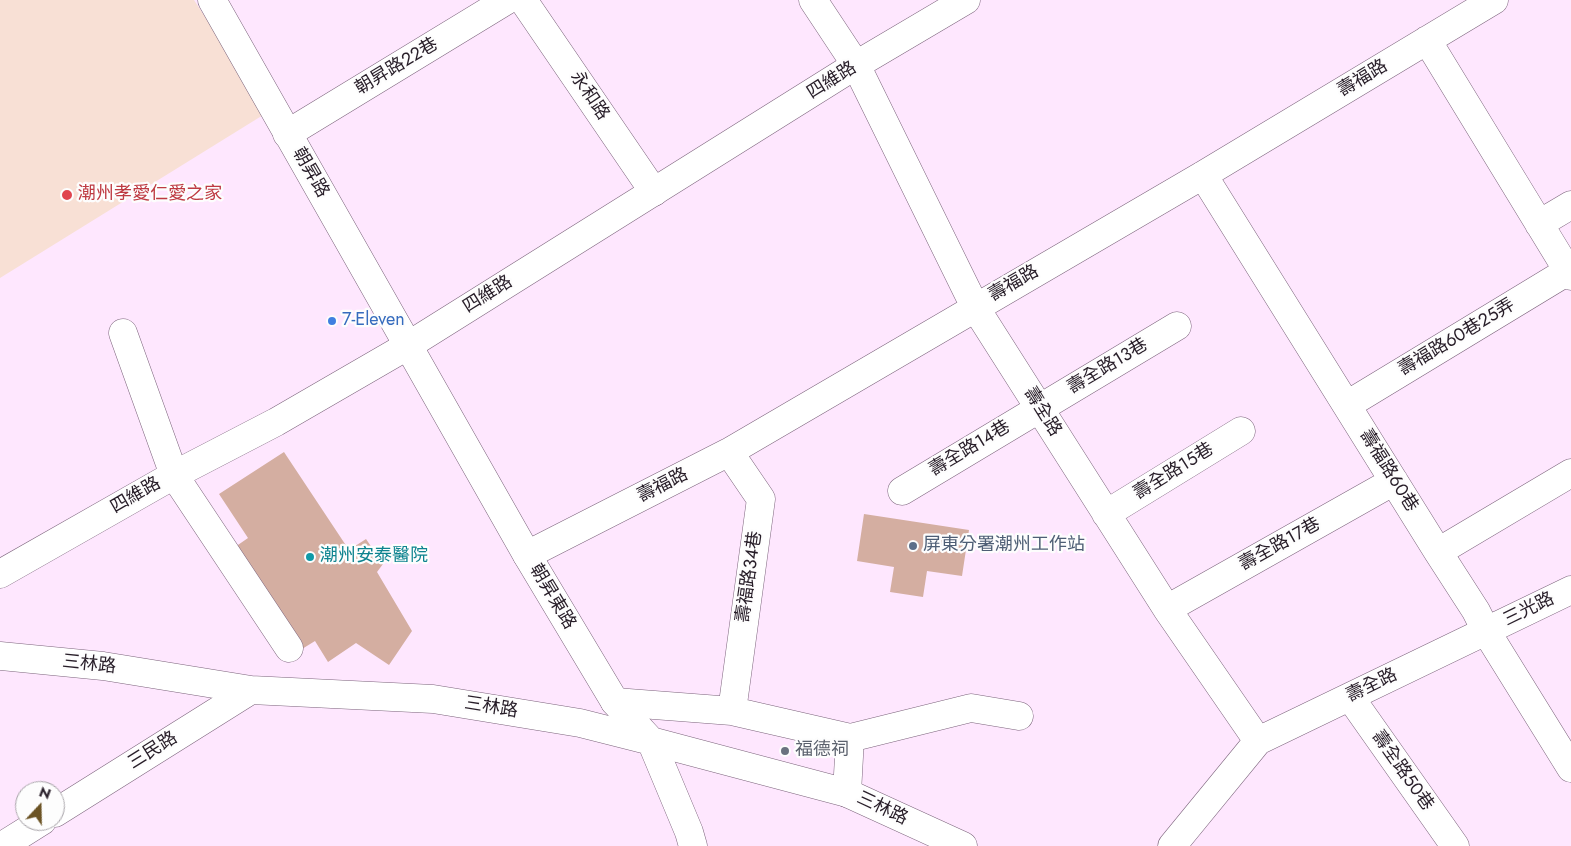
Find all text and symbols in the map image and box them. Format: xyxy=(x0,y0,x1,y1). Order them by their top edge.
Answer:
street label: 朝昇路22巷 xyxy=(352,34,442,100)
street label: 壽福路 xyxy=(1334,56,1392,102)
street label: 四維路 xyxy=(803,58,861,104)
street label: 永和路 xyxy=(565,68,613,124)
street label: 朝昇路 xyxy=(287,144,333,202)
place label: 潮州孝愛仁愛之家 xyxy=(78,184,222,206)
marker: 潮州孝愛仁愛之家 xyxy=(60,188,74,202)
street label: 壽福路 xyxy=(985,261,1043,307)
street label: 四維路 xyxy=(459,272,517,318)
street label: 壽福路60巷25弄 xyxy=(1395,295,1519,381)
place label: 7-Eleven xyxy=(342,310,405,332)
marker: 7-Eleven xyxy=(326,315,338,327)
street label: 壽全路13巷 xyxy=(1064,335,1152,399)
street label: 壽全路 xyxy=(1019,383,1065,441)
street label: 壽全路14巷 xyxy=(926,416,1014,482)
street label: 壽福路60巷 xyxy=(1354,426,1422,516)
street label: 壽全路15巷 xyxy=(1130,439,1218,505)
street label: 壽福路 xyxy=(634,464,692,508)
street label: 四維路 xyxy=(107,473,165,519)
street label: 壽全路17巷 xyxy=(1236,514,1324,576)
street label: 壽福路34巷 xyxy=(733,530,767,624)
place label: 屏東分署潮州工作站 xyxy=(923,535,1085,557)
marker: 屏東分署潮州工作站 xyxy=(907,540,919,552)
place label: 潮州安泰醫院 xyxy=(320,546,428,568)
marker: 潮州安泰醫院 xyxy=(304,551,316,563)
street label: 朝昇東路 xyxy=(524,561,580,633)
street label: 三光路 xyxy=(1500,588,1558,632)
street label: 三林路 xyxy=(61,651,117,679)
street label: 壽全路 xyxy=(1343,664,1401,708)
street label: 三林路 xyxy=(463,693,519,723)
street label: 壽全路50巷 xyxy=(1366,727,1438,815)
street label: 三民路 xyxy=(124,728,182,774)
place label: 福德祠 xyxy=(795,740,849,762)
marker: 福德祠 xyxy=(779,745,791,757)
north arrow xyxy=(15,781,65,831)
text: N xyxy=(36,782,54,804)
street label: 三林路 xyxy=(853,788,911,830)

